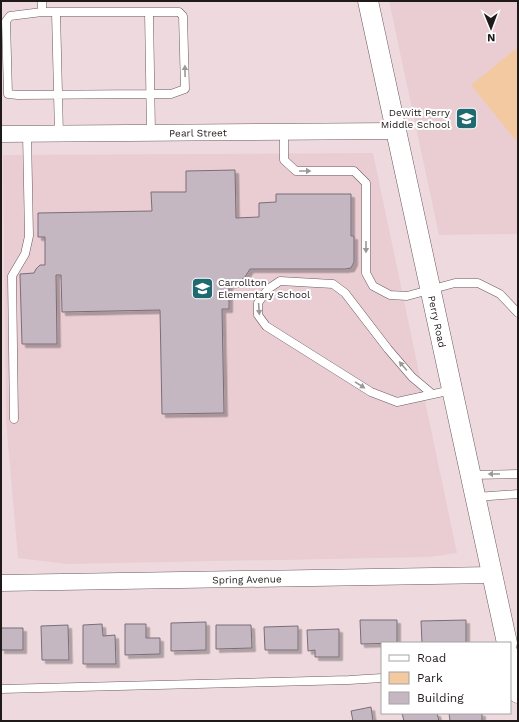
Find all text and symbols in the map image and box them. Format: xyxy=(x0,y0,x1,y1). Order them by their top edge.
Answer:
north arrow xyxy=(471,8,511,48)
text: N xyxy=(487,31,495,44)
one-way arrow xyxy=(182,64,188,77)
school or university icon: DeWitt Perry Middle School xyxy=(453,105,479,131)
place label: DeWitt Perry Middle School xyxy=(381,107,451,130)
street label: Pearl Street xyxy=(169,127,228,138)
one-way arrow xyxy=(299,168,312,174)
one-way arrow xyxy=(363,241,369,254)
school or university icon: Carrollton Elementary School xyxy=(190,275,216,301)
place label: Carrollton Elementary School xyxy=(218,277,310,300)
street label: Perry Road xyxy=(426,295,448,349)
one-way arrow xyxy=(255,303,262,315)
one-way arrow xyxy=(399,362,408,371)
one-way arrow xyxy=(355,381,365,389)
one-way arrow xyxy=(487,471,500,477)
street label: Spring Avenue xyxy=(212,573,282,585)
legend xyxy=(381,642,511,714)
text: Road xyxy=(417,651,446,665)
text: Park xyxy=(417,671,443,685)
text: Building xyxy=(417,691,464,705)

